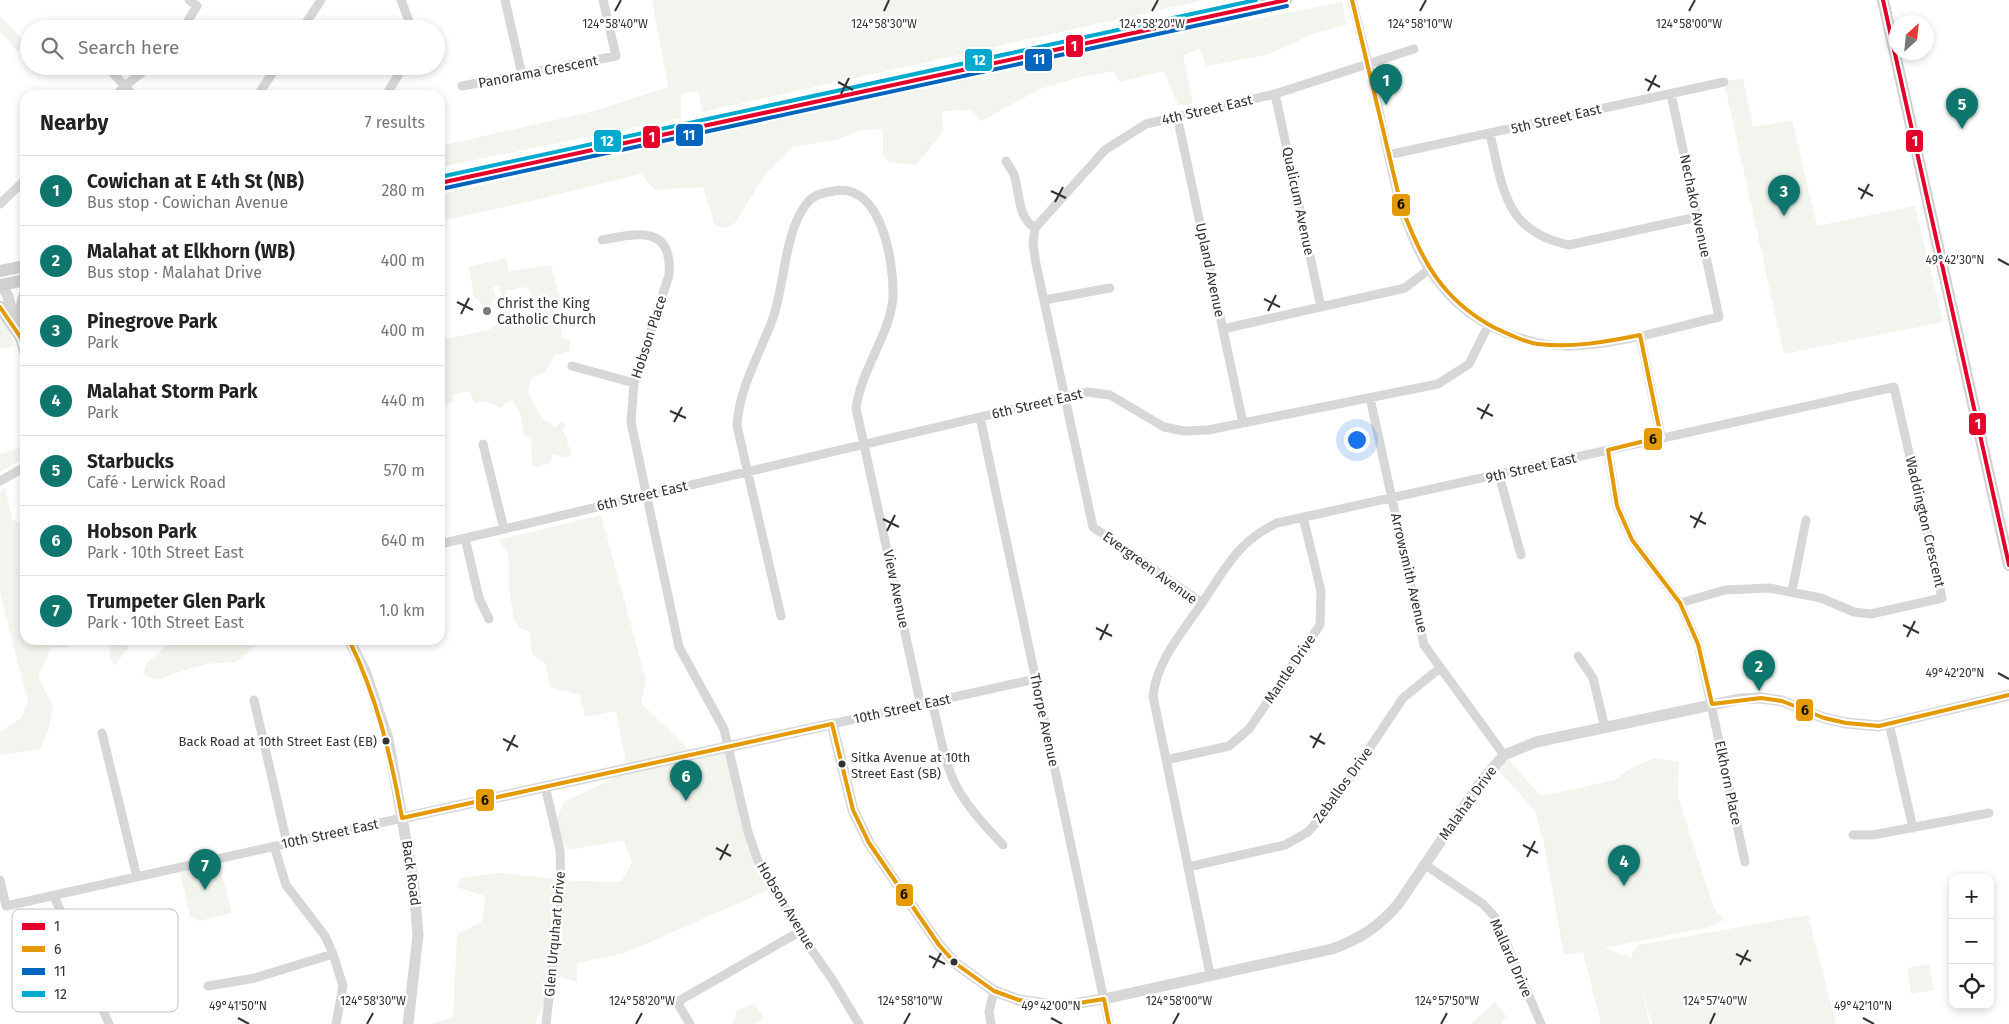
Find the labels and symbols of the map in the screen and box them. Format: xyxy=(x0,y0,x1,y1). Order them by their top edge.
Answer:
north arrow xyxy=(1889,15,1934,60)
text: 124°58'40"W xyxy=(582,17,648,31)
text: 124°58'30"W xyxy=(851,17,917,31)
text: 124°58'20"W xyxy=(1119,17,1185,31)
text: 124°58'10"W xyxy=(1387,17,1453,31)
text: 124°58'00"W xyxy=(1656,17,1722,31)
line badge: 1 xyxy=(1065,34,1084,58)
text: 1 xyxy=(1071,38,1077,55)
line badge: 12 xyxy=(964,48,993,72)
line badge: 11 xyxy=(1024,48,1053,72)
text: 11 xyxy=(1033,51,1045,68)
street label: Panorama Crescent xyxy=(477,52,600,92)
text: 12 xyxy=(972,52,986,69)
pin: 1 xyxy=(1370,64,1402,105)
pin: 5 xyxy=(1946,88,1978,129)
street label: 4th Street East xyxy=(1160,91,1255,129)
street label: 5th Street East xyxy=(1509,100,1604,138)
line badge: 11 xyxy=(675,123,704,147)
line badge: 1 xyxy=(642,125,661,149)
text: 11 xyxy=(683,127,695,144)
line badge: 12 xyxy=(593,129,622,153)
text: 1 xyxy=(649,129,655,146)
line badge: 1 xyxy=(1905,129,1924,153)
text: 12 xyxy=(600,133,614,150)
text: 1 xyxy=(1912,133,1918,150)
street label: Qualicum Avenue xyxy=(1278,145,1318,257)
street label: Nechako Avenue xyxy=(1676,153,1714,259)
pin: 3 xyxy=(1768,175,1800,216)
line badge: 6 xyxy=(1391,193,1411,217)
text: 6 xyxy=(1397,196,1405,213)
street label: Upland Avenue xyxy=(1192,221,1228,319)
text: 49°42'30"N xyxy=(1926,253,1984,267)
street label: Hobson Place xyxy=(628,293,670,381)
place label: Christ the King Catholic Church xyxy=(497,295,596,328)
marker: Christ the King Catholic Church xyxy=(481,305,493,317)
street label: 6th Street East xyxy=(990,385,1085,423)
line badge: 1 xyxy=(1968,412,1987,436)
text: 1 xyxy=(1975,416,1981,433)
your location xyxy=(1344,427,1370,453)
line badge: 6 xyxy=(1643,427,1663,451)
text: 6 xyxy=(1649,431,1657,448)
street label: 9th Street East xyxy=(1484,449,1579,487)
street label: Waddington Crescent xyxy=(1902,455,1949,590)
street label: 6th Street East xyxy=(595,477,690,515)
street label: Arrowsmith Avenue xyxy=(1387,511,1431,635)
street label: Evergreen Avenue xyxy=(1099,528,1201,608)
street label: View Avenue xyxy=(879,548,913,630)
street label: Mantle Drive xyxy=(1261,631,1319,707)
pin: 2 xyxy=(1743,650,1775,691)
text: 49°42'20"N xyxy=(1926,666,1984,680)
street label: Thorpe Avenue xyxy=(1026,672,1062,768)
street label: 10th Street East xyxy=(852,690,953,728)
line badge: 6 xyxy=(1795,698,1814,722)
text: 6 xyxy=(1801,702,1809,719)
place label: Back Road at 10th Street East (EB) xyxy=(178,734,377,749)
marker: Back Road at 10th Street East (EB) xyxy=(381,736,391,746)
street label: Elkhorn Place xyxy=(1711,739,1745,827)
street label: Zeballos Drive xyxy=(1310,744,1376,826)
place label: Sitka Avenue at 10th Street East (SB) xyxy=(851,750,970,781)
marker: Sitka Avenue at 10th Street East (SB) xyxy=(837,759,847,769)
pin: 6 xyxy=(670,760,702,801)
street label: Malahat Drive xyxy=(1435,763,1501,843)
line badge: 6 xyxy=(475,788,495,812)
text: 6 xyxy=(481,792,489,809)
street label: 10th Street East xyxy=(280,815,381,853)
street label: Back Road xyxy=(398,839,424,907)
pin: 4 xyxy=(1608,845,1640,886)
pin: 7 xyxy=(189,849,221,890)
street label: Hobson Avenue xyxy=(753,859,819,953)
street label: Glen Urquhart Drive xyxy=(541,870,569,998)
line badge: 6 xyxy=(895,883,914,907)
text: 6 xyxy=(900,886,908,903)
legend xyxy=(12,909,178,1012)
street label: Mallard Drive xyxy=(1486,916,1536,1000)
text: 1 xyxy=(54,918,60,935)
text: 6 xyxy=(54,941,61,958)
unlabelled marker xyxy=(949,957,959,967)
text: 11 xyxy=(54,963,66,980)
text: 12 xyxy=(54,986,67,1003)
text: 124°58'30"W xyxy=(340,994,406,1008)
text: 124°58'20"W xyxy=(609,994,675,1008)
text: 124°58'10"W xyxy=(877,994,943,1008)
text: 124°58'00"W xyxy=(1146,994,1212,1008)
text: 124°57'50"W xyxy=(1415,994,1479,1008)
text: 124°57'40"W xyxy=(1683,994,1747,1008)
text: 49°41'50"N xyxy=(209,999,267,1013)
text: 49°42'00"N xyxy=(1021,999,1081,1013)
text: 49°42'10"N xyxy=(1834,999,1892,1013)

